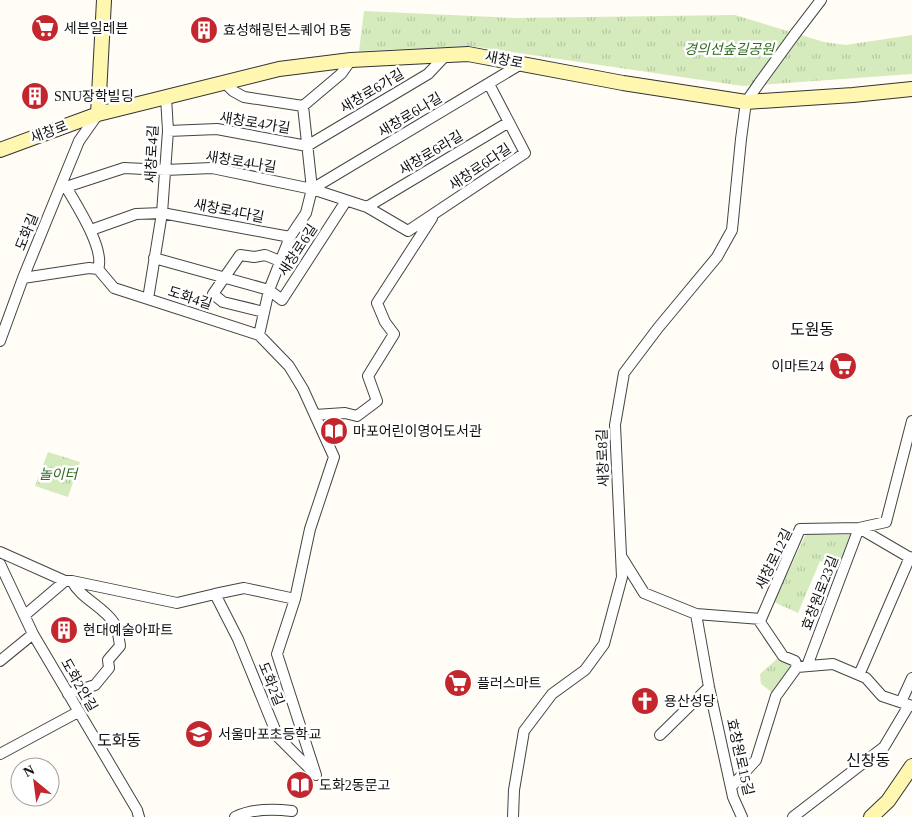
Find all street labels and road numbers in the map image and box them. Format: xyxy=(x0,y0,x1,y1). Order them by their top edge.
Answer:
street label: 새창로 xyxy=(484,49,525,71)
street label: 새창로6가길 xyxy=(338,66,406,116)
street label: 새창로6나길 xyxy=(376,90,444,140)
street label: 새창로4가길 xyxy=(219,110,291,136)
street label: 새창로 xyxy=(28,118,70,146)
street label: 새창로4길 xyxy=(143,124,161,184)
street label: 새창로6라길 xyxy=(397,128,465,178)
street label: 새창로6다길 xyxy=(446,141,514,193)
street label: 새창로4나길 xyxy=(205,149,277,175)
street label: 새창로4다길 xyxy=(193,197,265,225)
street label: 도화길 xyxy=(13,211,41,253)
street label: 새창로6길 xyxy=(276,221,320,279)
street label: 도화4길 xyxy=(166,284,214,312)
street label: 새창로8길 xyxy=(594,428,612,488)
street label: 새창로12길 xyxy=(753,526,795,592)
street label: 효창원로23길 xyxy=(799,554,841,632)
street label: 도화2안길 xyxy=(58,656,100,714)
street label: 도화2길 xyxy=(255,660,287,708)
street label: 효창원로15길 xyxy=(724,717,756,797)

